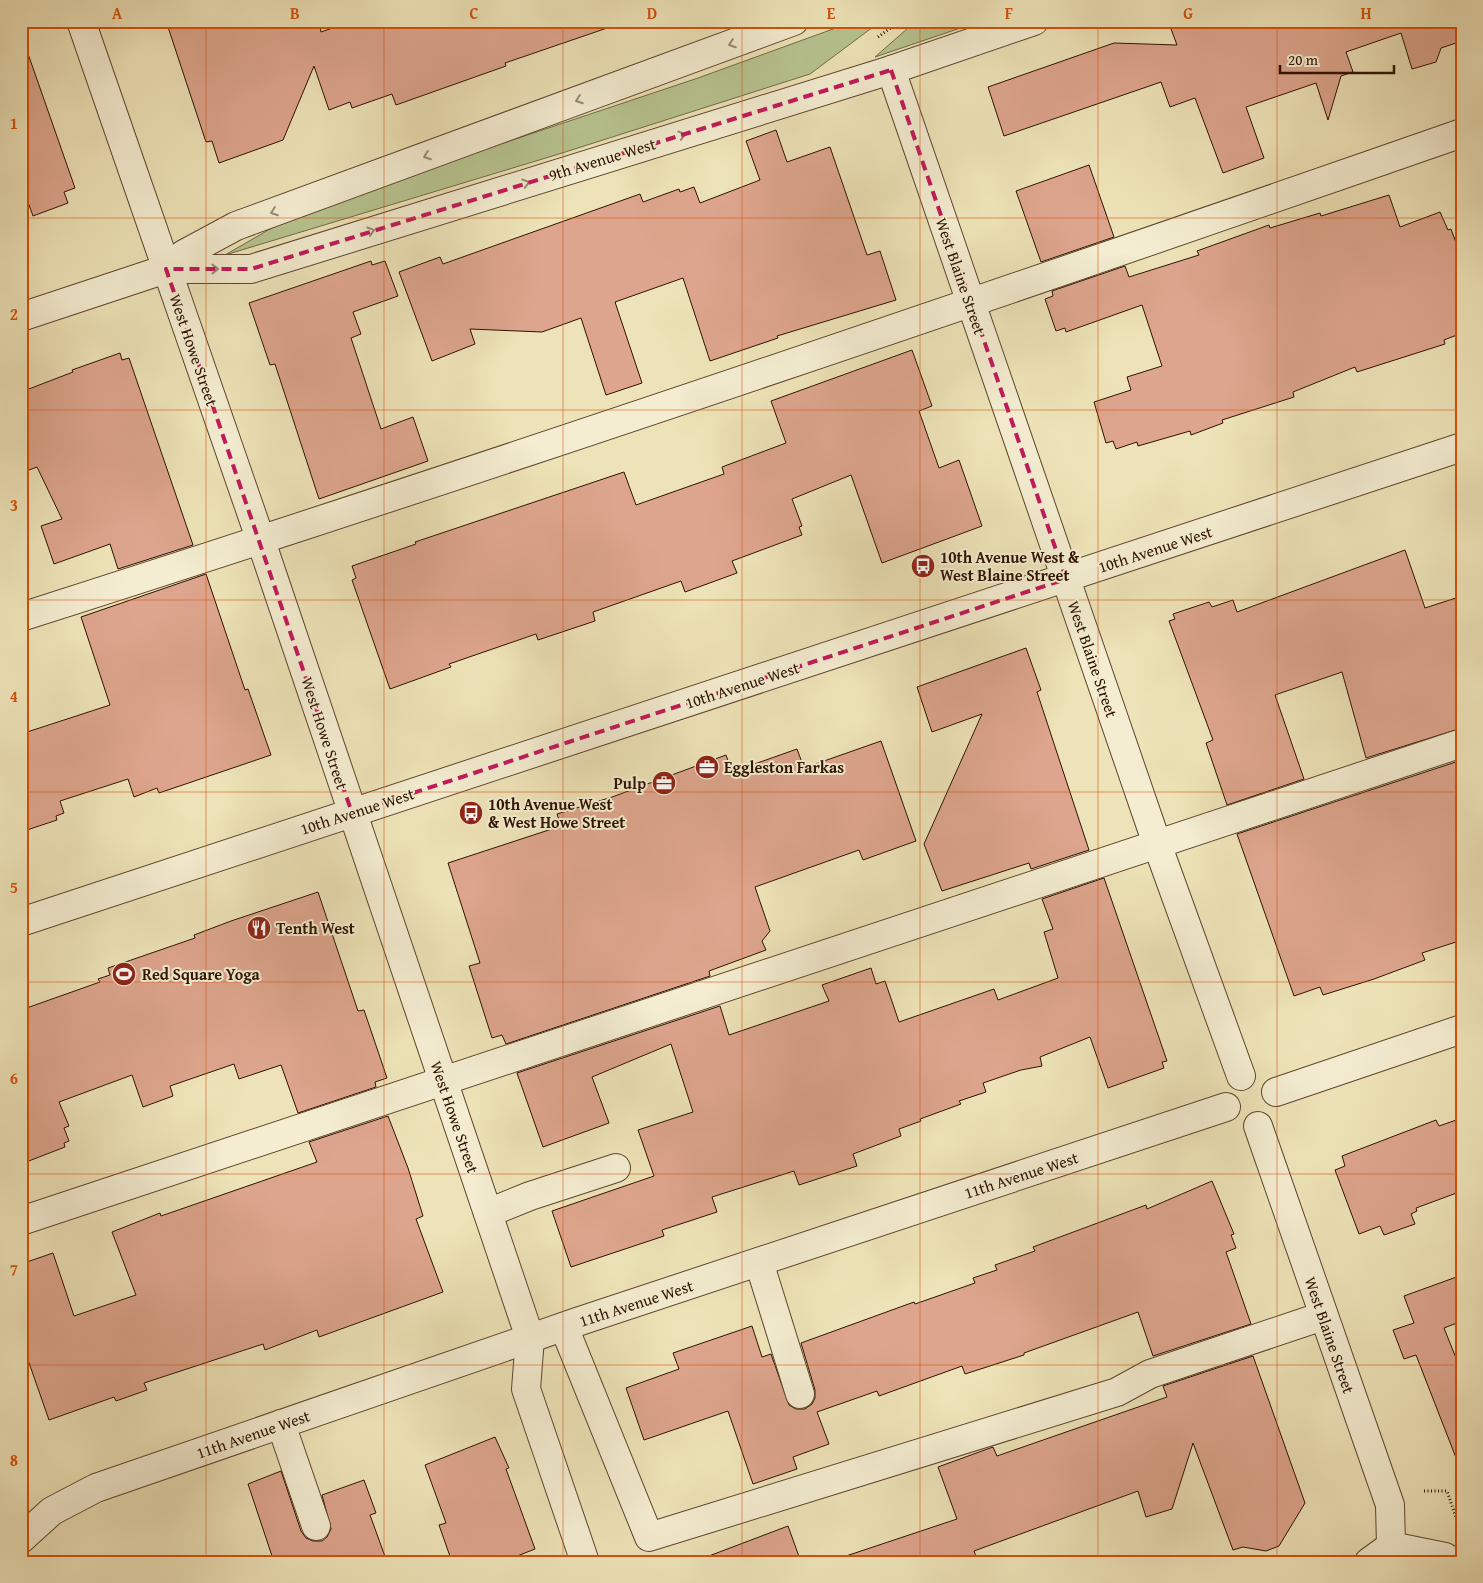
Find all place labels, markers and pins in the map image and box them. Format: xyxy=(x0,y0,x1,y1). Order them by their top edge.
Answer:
place label: 10th Avenue West & West Blaine Street xyxy=(940,545,1080,587)
bus stop icon: 10th Avenue West & West Blaine Street xyxy=(910,553,936,579)
office icon: Eggleston Farkas xyxy=(694,754,720,780)
place label: Eggleston Farkas xyxy=(724,755,844,779)
office icon: Pulp xyxy=(651,770,677,796)
place label: Pulp xyxy=(613,771,646,795)
place label: 10th Avenue West & West Howe Street xyxy=(488,792,625,834)
bus stop icon: 10th Avenue West & West Howe Street xyxy=(458,800,484,826)
restaurant icon: Tenth West xyxy=(246,915,272,941)
place label: Tenth West xyxy=(276,916,355,940)
sports icon: Red Square Yoga xyxy=(111,961,137,987)
place label: Red Square Yoga xyxy=(142,962,261,986)

